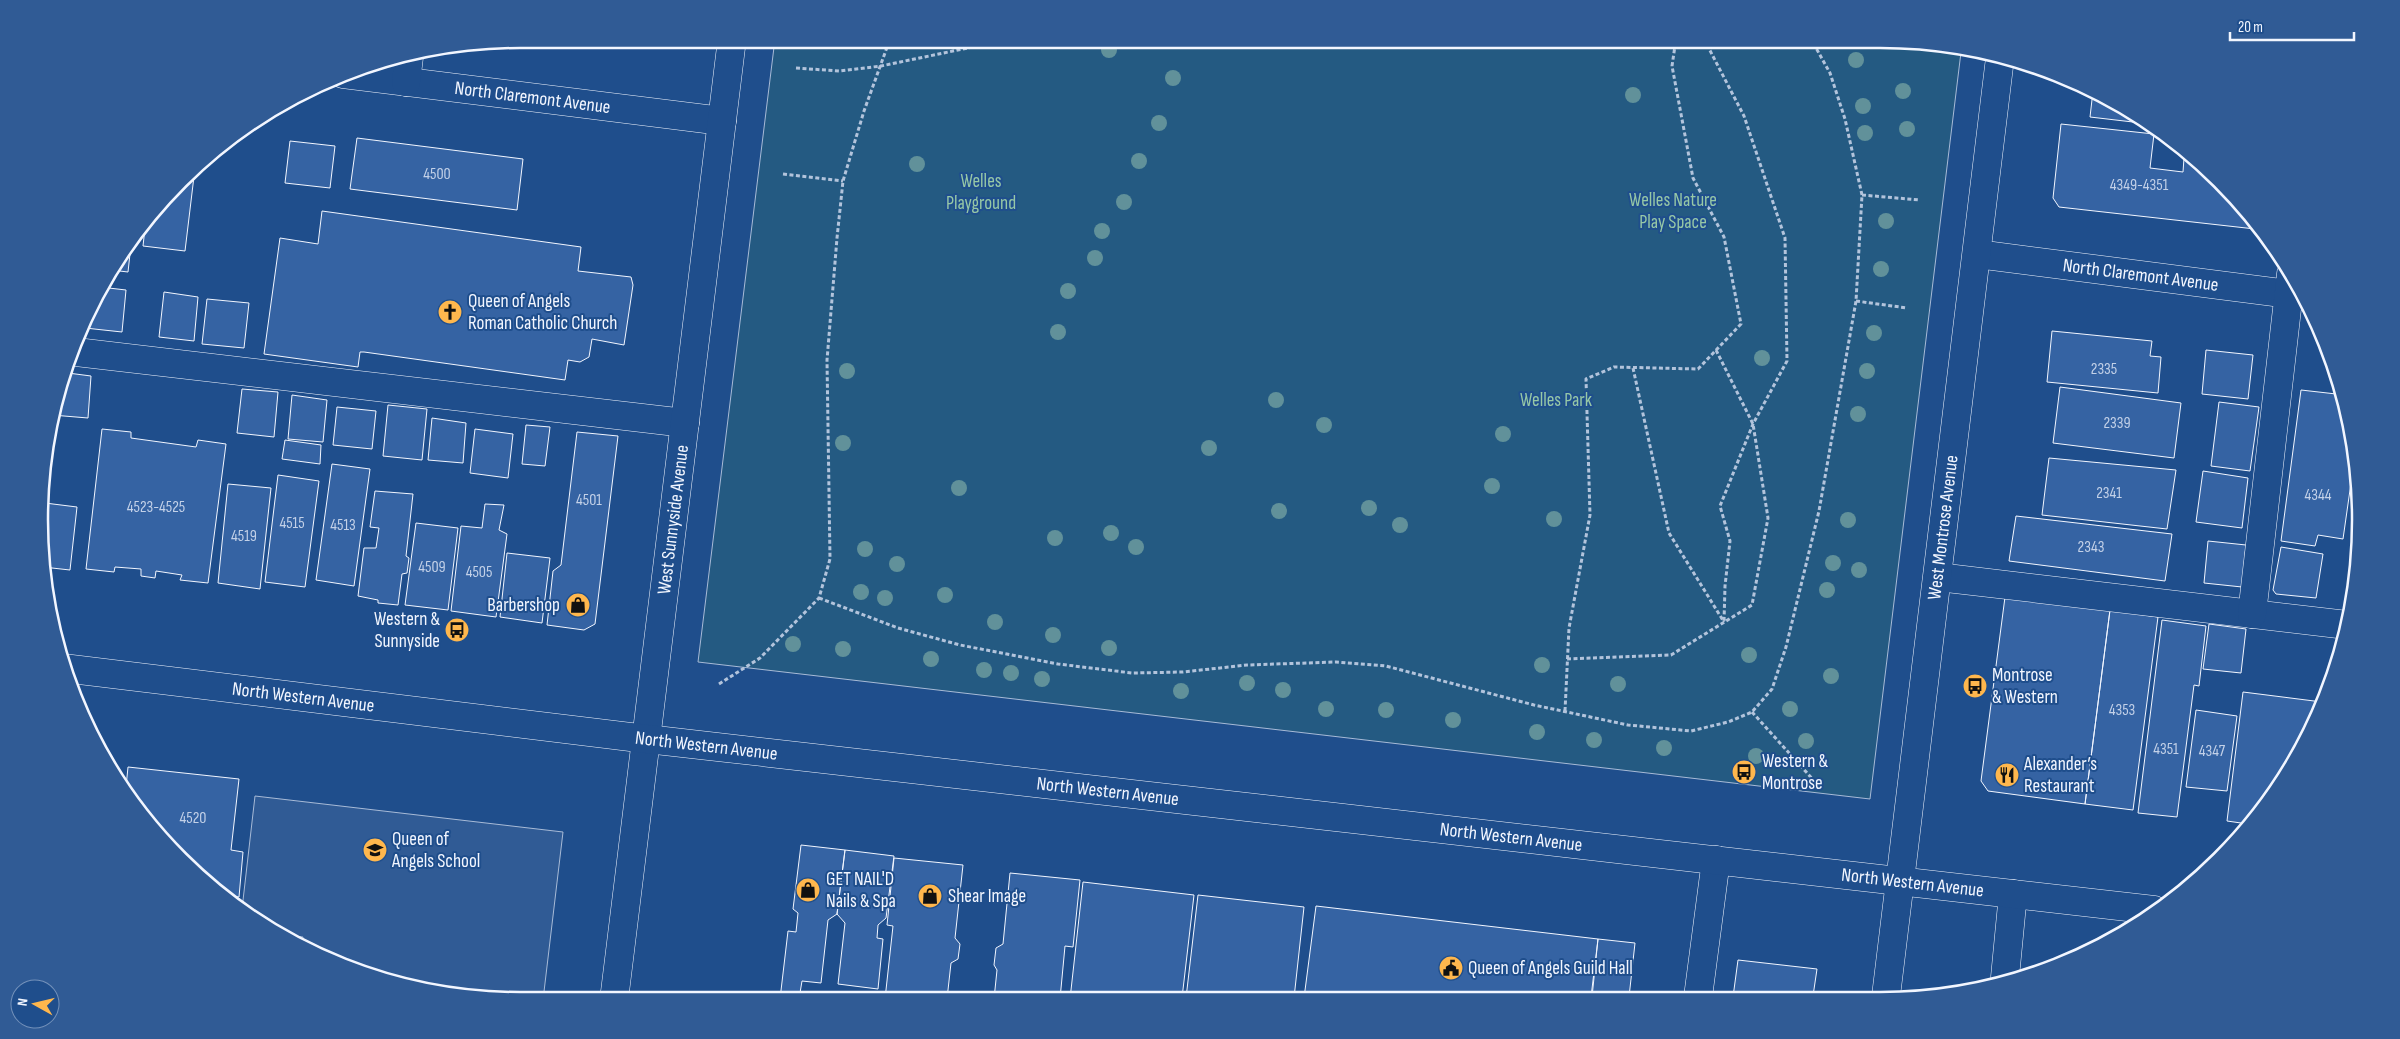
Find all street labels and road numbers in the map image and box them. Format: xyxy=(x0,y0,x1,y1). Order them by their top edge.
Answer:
street label: North Claremont Avenue xyxy=(453,76,612,119)
street label: North Claremont Avenue xyxy=(2061,254,2220,296)
street label: West Sunnyside Avenue xyxy=(652,444,694,596)
street label: West Montrose Avenue xyxy=(1923,454,1963,601)
street label: North Western Avenue xyxy=(231,677,376,717)
street label: North Western Avenue xyxy=(634,726,779,765)
street label: North Western Avenue xyxy=(1035,772,1180,811)
street label: North Western Avenue xyxy=(1439,818,1584,857)
street label: North Western Avenue xyxy=(1840,863,1985,902)

